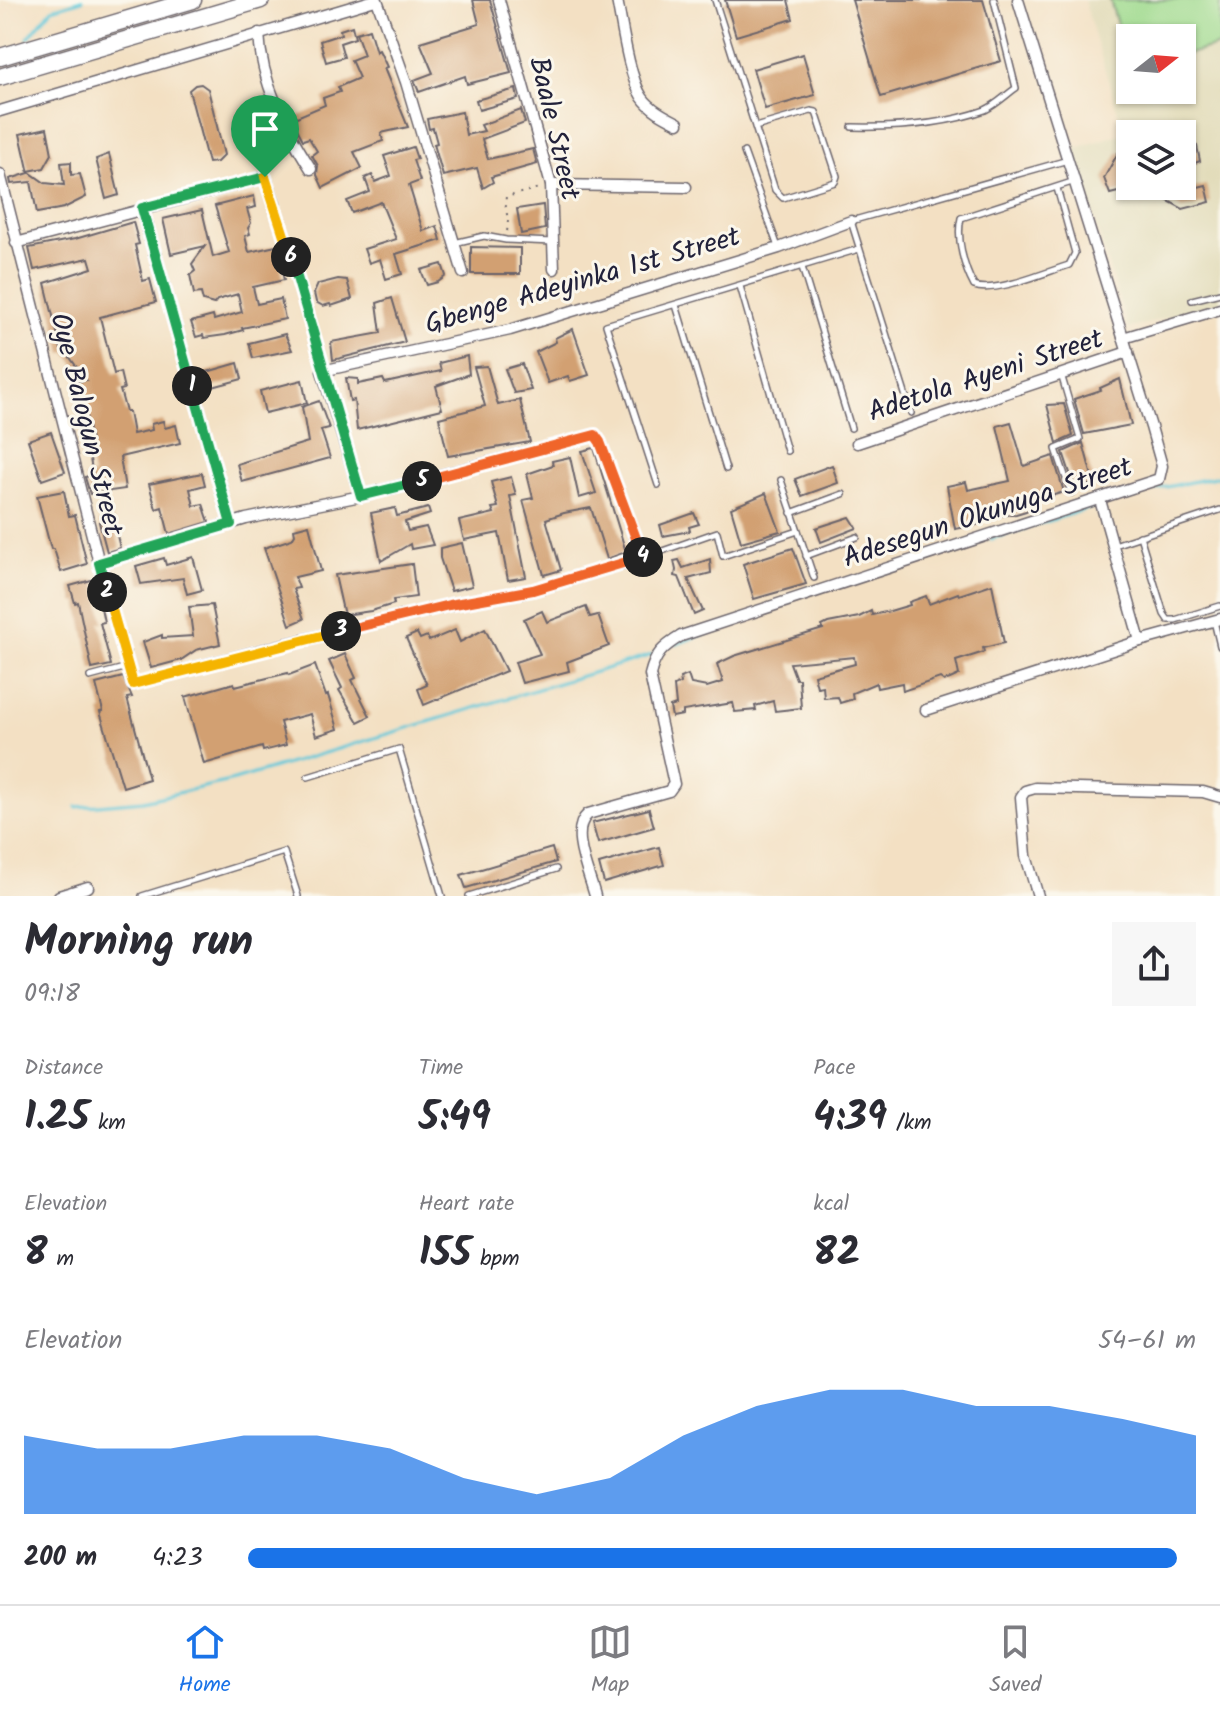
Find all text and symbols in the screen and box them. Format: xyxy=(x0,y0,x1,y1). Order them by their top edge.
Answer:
north arrow xyxy=(1116,24,1196,104)
map controls xyxy=(1116,24,1196,200)
street label: Baale Street xyxy=(515,52,592,206)
pin xyxy=(231,95,299,177)
icon: arrive xyxy=(243,107,287,151)
button: layers xyxy=(1116,120,1196,200)
street label: Gbenge Adeyinka 1st Street xyxy=(420,215,747,348)
pin: 6 xyxy=(271,237,311,277)
text: 6 xyxy=(285,239,297,274)
street label: Oye Balogun Street xyxy=(36,308,135,542)
street label: Adetola Ayeni Street xyxy=(862,317,1110,436)
pin: 1 xyxy=(172,366,212,406)
text: 1 xyxy=(189,368,195,403)
street label: Adesegun Okunuga Street xyxy=(837,445,1139,581)
pin: 5 xyxy=(402,461,442,501)
text: 5 xyxy=(416,463,428,498)
pin: 4 xyxy=(623,537,663,577)
text: 4 xyxy=(637,539,649,574)
pin: 2 xyxy=(87,572,127,612)
text: 2 xyxy=(101,574,113,609)
pin: 3 xyxy=(321,611,361,651)
text: 3 xyxy=(335,613,347,648)
text: Morning run xyxy=(24,908,253,978)
button: share xyxy=(1112,922,1196,1006)
text: 09:18 xyxy=(24,973,80,1015)
text: Distance xyxy=(24,1051,103,1086)
text: Time xyxy=(419,1051,463,1086)
text: Pace xyxy=(813,1051,855,1086)
text: 1.25 xyxy=(24,1086,89,1150)
text: 5:49 xyxy=(419,1086,491,1150)
text: 4:39 xyxy=(813,1086,887,1150)
text: km xyxy=(89,1106,126,1141)
text: /km xyxy=(887,1106,932,1141)
text: Elevation xyxy=(24,1187,107,1222)
text: Heart rate xyxy=(419,1187,514,1222)
text: kcal xyxy=(813,1187,849,1222)
text: 8 xyxy=(24,1222,48,1286)
text: 155 xyxy=(419,1222,471,1286)
text: 82 xyxy=(813,1222,860,1286)
text: m xyxy=(48,1242,74,1277)
text: bpm xyxy=(471,1242,520,1277)
text: Elevation xyxy=(24,1320,122,1362)
text: 54–61 m xyxy=(1098,1320,1196,1362)
text: 200 m xyxy=(24,1537,97,1579)
text: 4:23 xyxy=(152,1537,203,1579)
tab: Home xyxy=(179,1620,231,1703)
tab: Map xyxy=(588,1620,632,1703)
tab: Saved xyxy=(989,1620,1041,1703)

